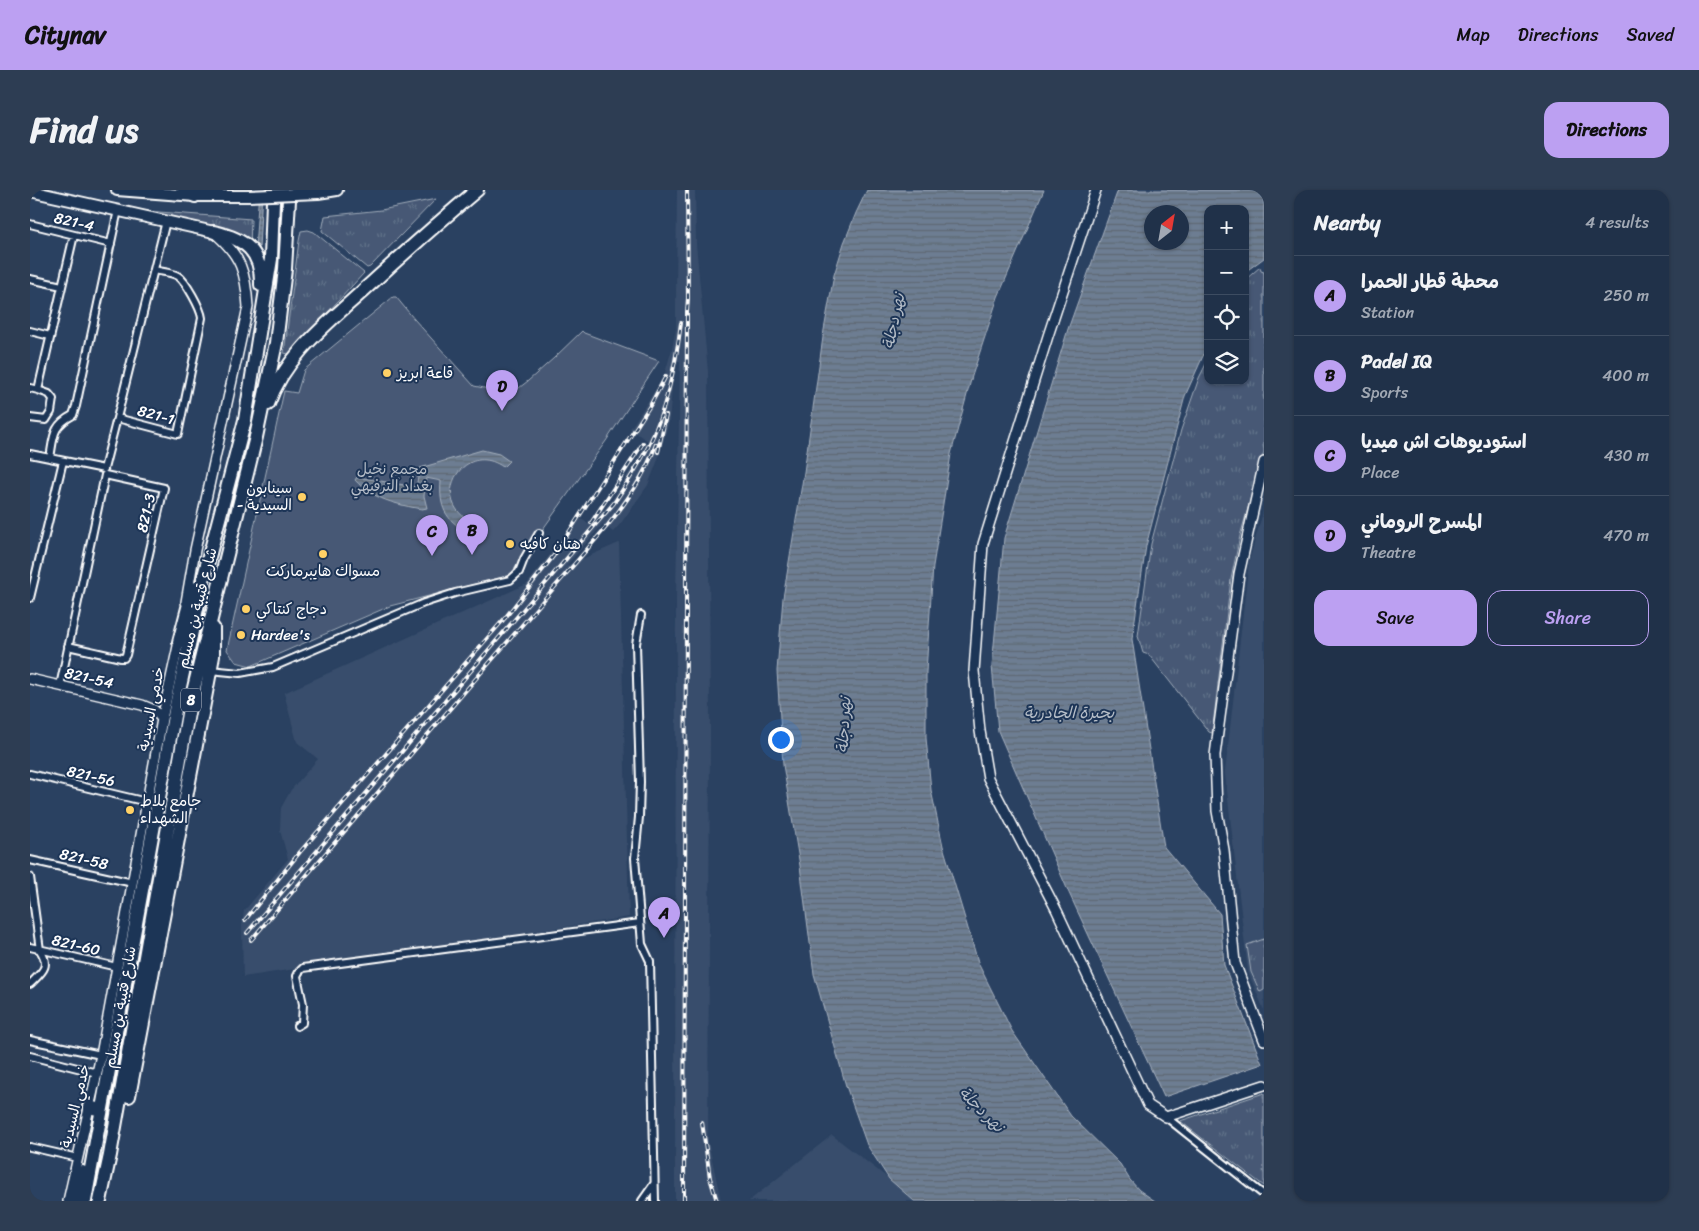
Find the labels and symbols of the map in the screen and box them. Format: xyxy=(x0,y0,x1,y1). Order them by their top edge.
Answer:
street label: 821-4 xyxy=(51,205,97,239)
north arrow xyxy=(1144,205,1189,250)
water label: نهر دجلة xyxy=(873,288,914,352)
place label: قاعة ابريز xyxy=(395,360,453,386)
marker: قاعة ابريز xyxy=(381,367,393,379)
pin: D xyxy=(486,370,518,411)
street label: 821-1 xyxy=(135,398,177,432)
park label: مجمع نخيل بغداد الترفيهي xyxy=(351,456,433,499)
place label: سينابون - السيدية xyxy=(236,475,292,518)
street label: 821-3 xyxy=(129,491,163,535)
marker: سينابون - السيدية xyxy=(296,491,308,503)
pin: B xyxy=(456,514,488,555)
pin: C xyxy=(416,515,448,556)
place label: هتان كافيه xyxy=(520,531,581,557)
marker: هتان كافيه xyxy=(504,538,516,550)
street label: شارع قتيبة بن مسلم xyxy=(169,545,225,671)
marker: مسواك هايبرماركت xyxy=(317,548,329,560)
place label: مسواك هايبرماركت xyxy=(266,558,380,584)
place label: دجاج كنتاكي xyxy=(256,596,327,622)
marker: دجاج كنتاكي xyxy=(240,603,252,615)
place label: Hardee's xyxy=(251,622,311,648)
marker: Hardee's xyxy=(235,629,247,641)
street label: 821-54 xyxy=(62,660,116,696)
street label: خدمي السيدية xyxy=(130,664,172,754)
road number: 8 xyxy=(181,688,201,712)
water label: نهر دجلة xyxy=(828,694,860,754)
water label: بحيرة الجادرية xyxy=(1024,698,1114,727)
your location xyxy=(768,727,794,753)
street label: 821-56 xyxy=(64,758,118,794)
place label: جامع بلاط الشهداء xyxy=(140,788,201,831)
marker: جامع بلاط الشهداء xyxy=(124,804,136,816)
street label: 821-58 xyxy=(57,841,111,877)
pin: A xyxy=(648,897,680,938)
street label: 821-60 xyxy=(49,927,103,963)
street label: شارع قتيبة بن مسلم xyxy=(96,944,144,1070)
street label: خدمي السيدية xyxy=(53,1061,97,1151)
water label: نهر دجلة xyxy=(952,1079,1013,1141)

